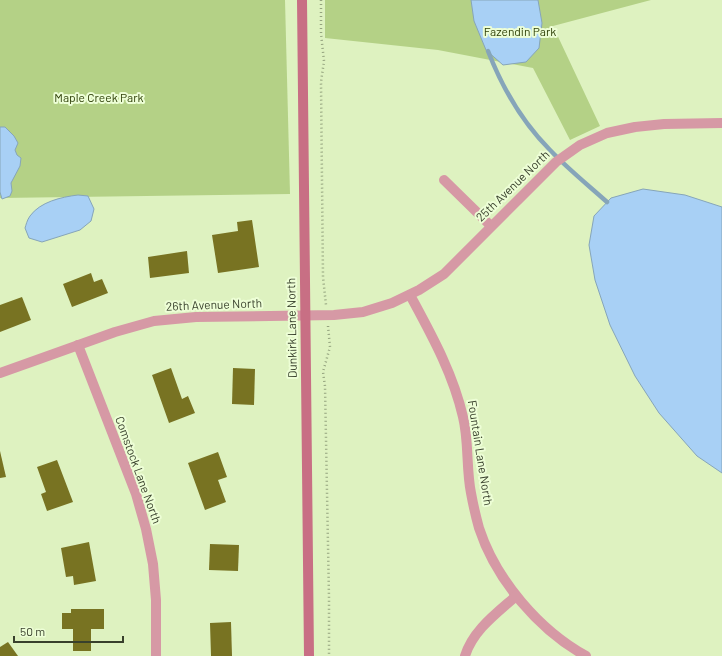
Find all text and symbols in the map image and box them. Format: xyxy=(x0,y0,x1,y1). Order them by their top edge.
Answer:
park label: Fazendin Park xyxy=(484,24,556,38)
park label: Maple Creek Park xyxy=(54,90,144,104)
street label: 25th Avenue North xyxy=(473,147,552,224)
street label: Dunkirk Lane North xyxy=(283,278,299,378)
street label: 26th Avenue North xyxy=(166,295,262,313)
street label: Fountain Lane North xyxy=(466,399,496,506)
street label: Comstock Lane North xyxy=(113,414,165,525)
scale bar xyxy=(14,618,123,644)
text: 50 m xyxy=(20,624,45,638)

